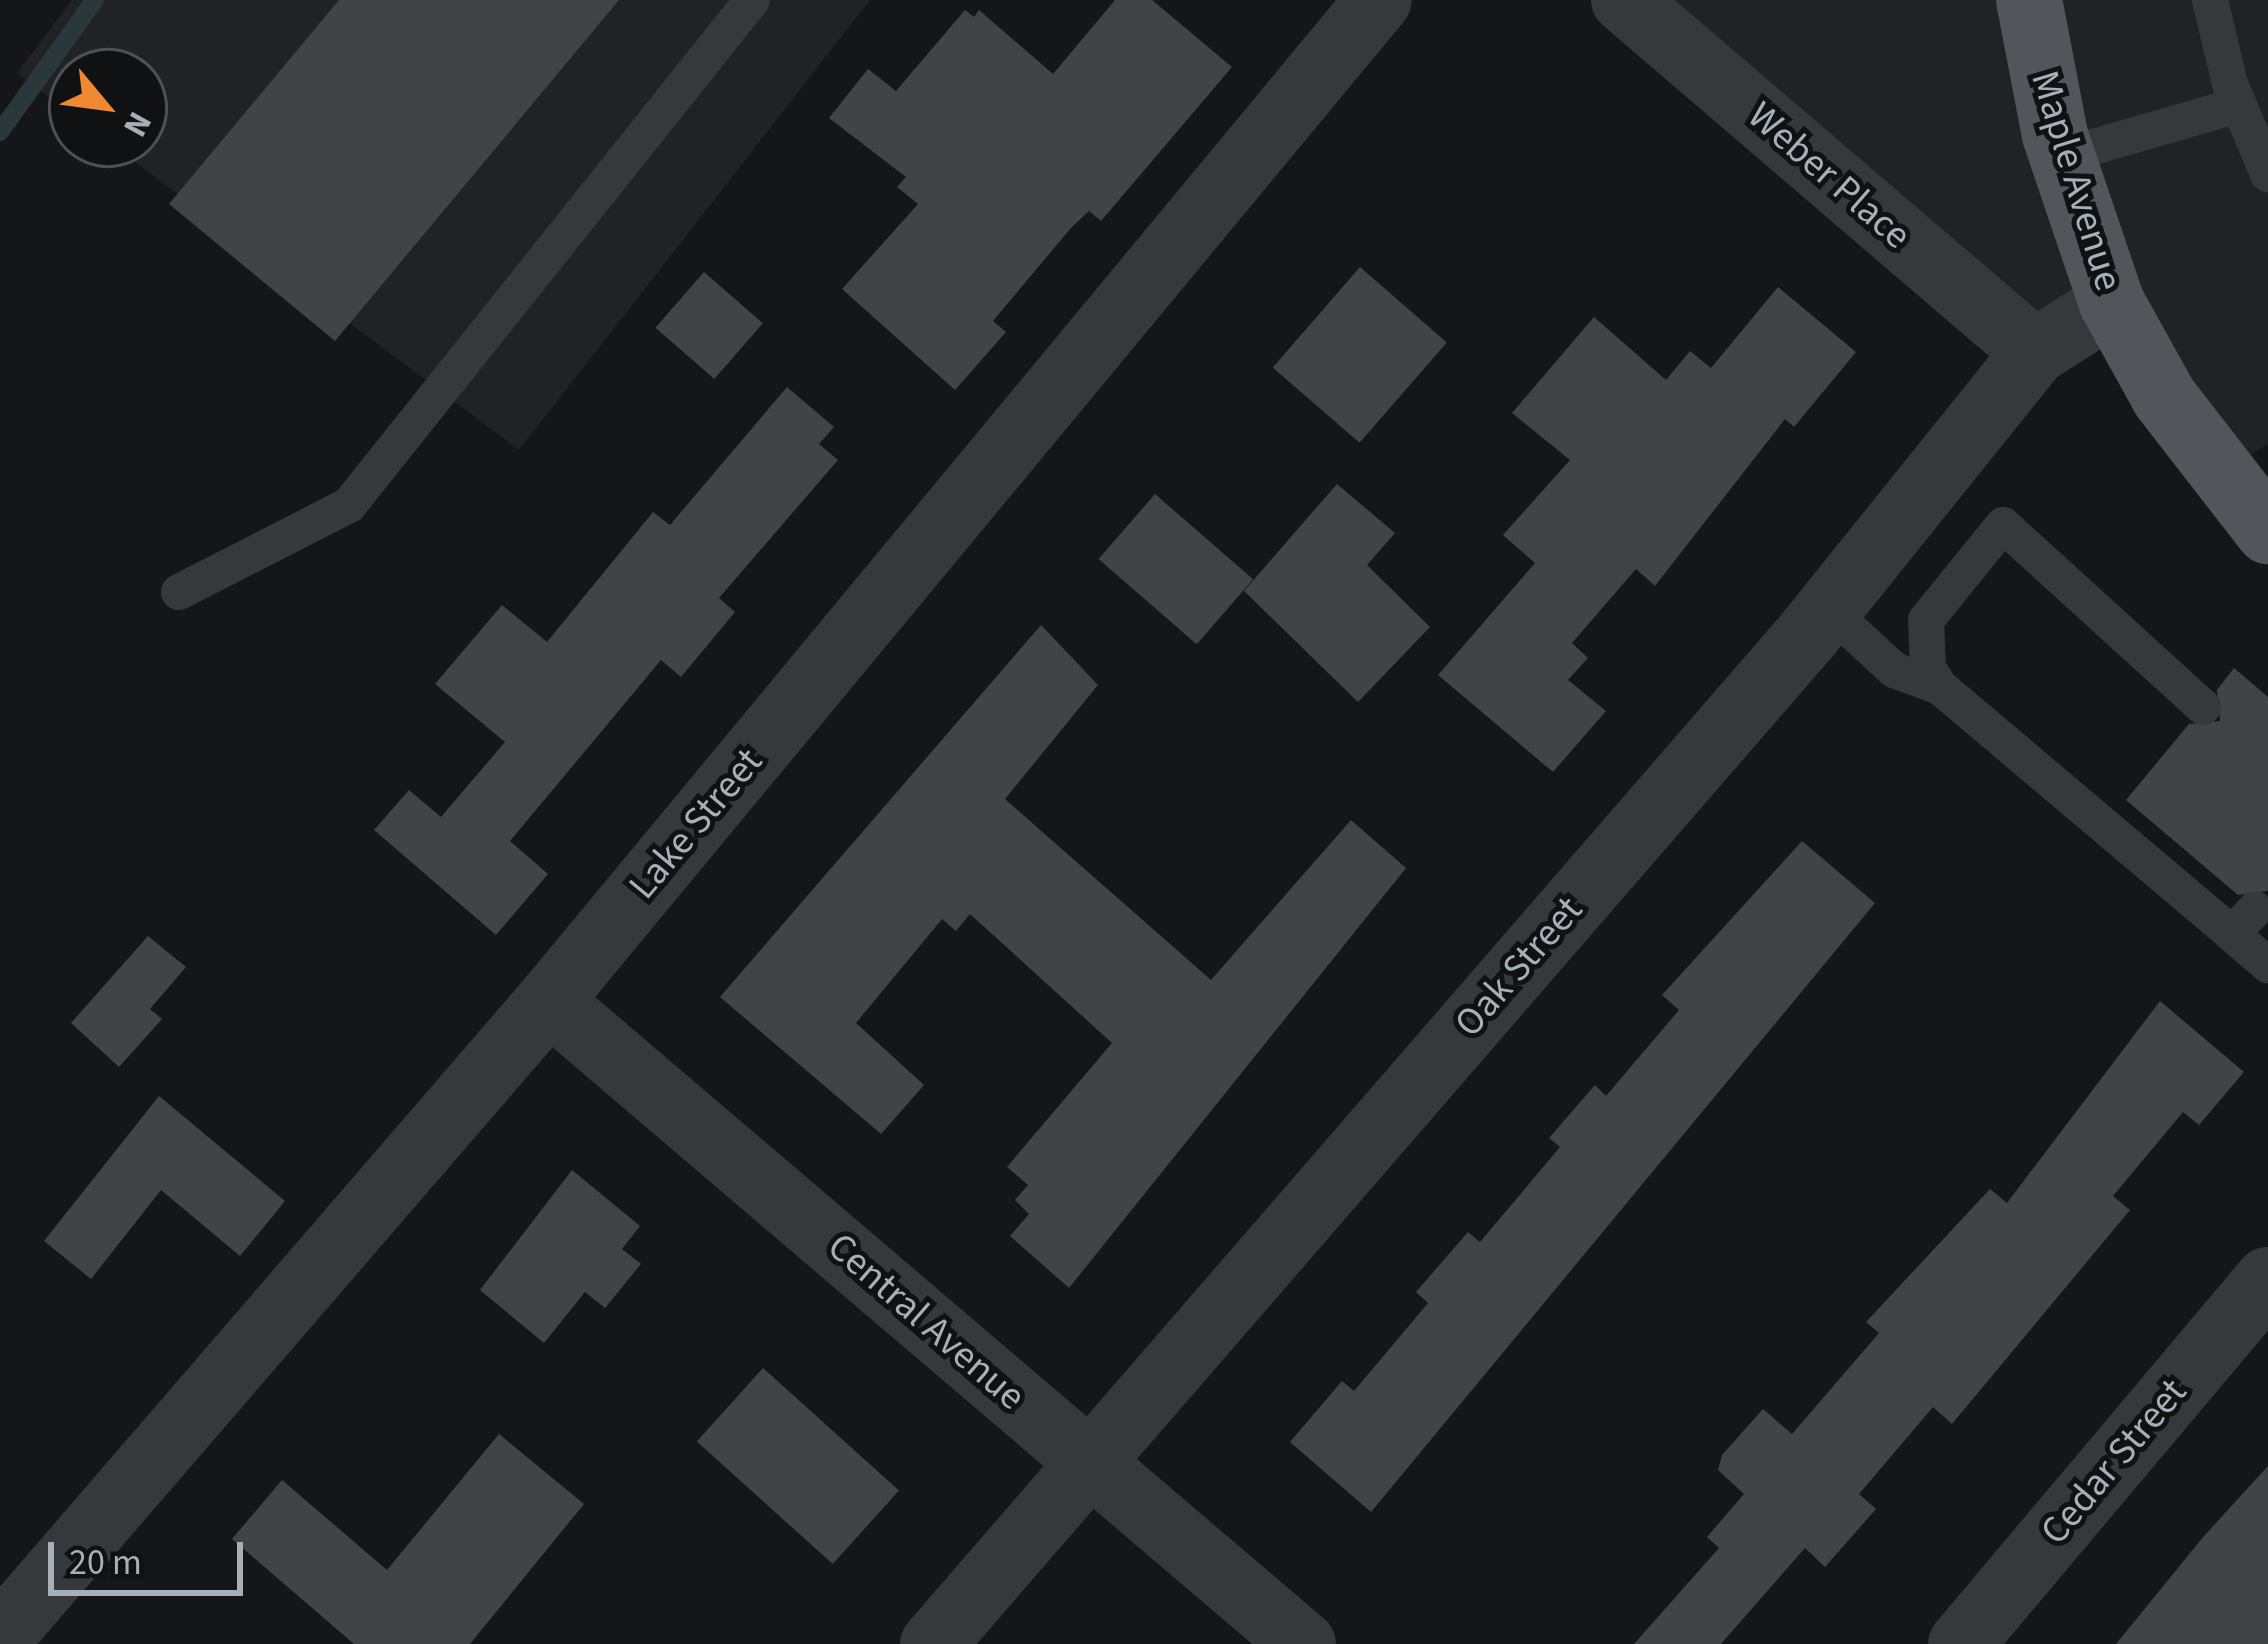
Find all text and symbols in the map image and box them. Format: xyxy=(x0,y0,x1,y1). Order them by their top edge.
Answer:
north arrow xyxy=(48,48,168,168)
street label: Maple Avenue xyxy=(2020,66,2132,296)
street label: Weber Place xyxy=(1738,93,1920,259)
text: N xyxy=(111,103,163,145)
street label: Lake Street xyxy=(620,739,772,909)
street label: Oak Street xyxy=(1445,887,1593,1047)
street label: Central Avenue xyxy=(818,1224,1034,1420)
street label: Cedar Street xyxy=(2031,1370,2197,1554)
scale bar xyxy=(54,1518,249,1592)
text: 20 m xyxy=(69,1537,142,1588)

